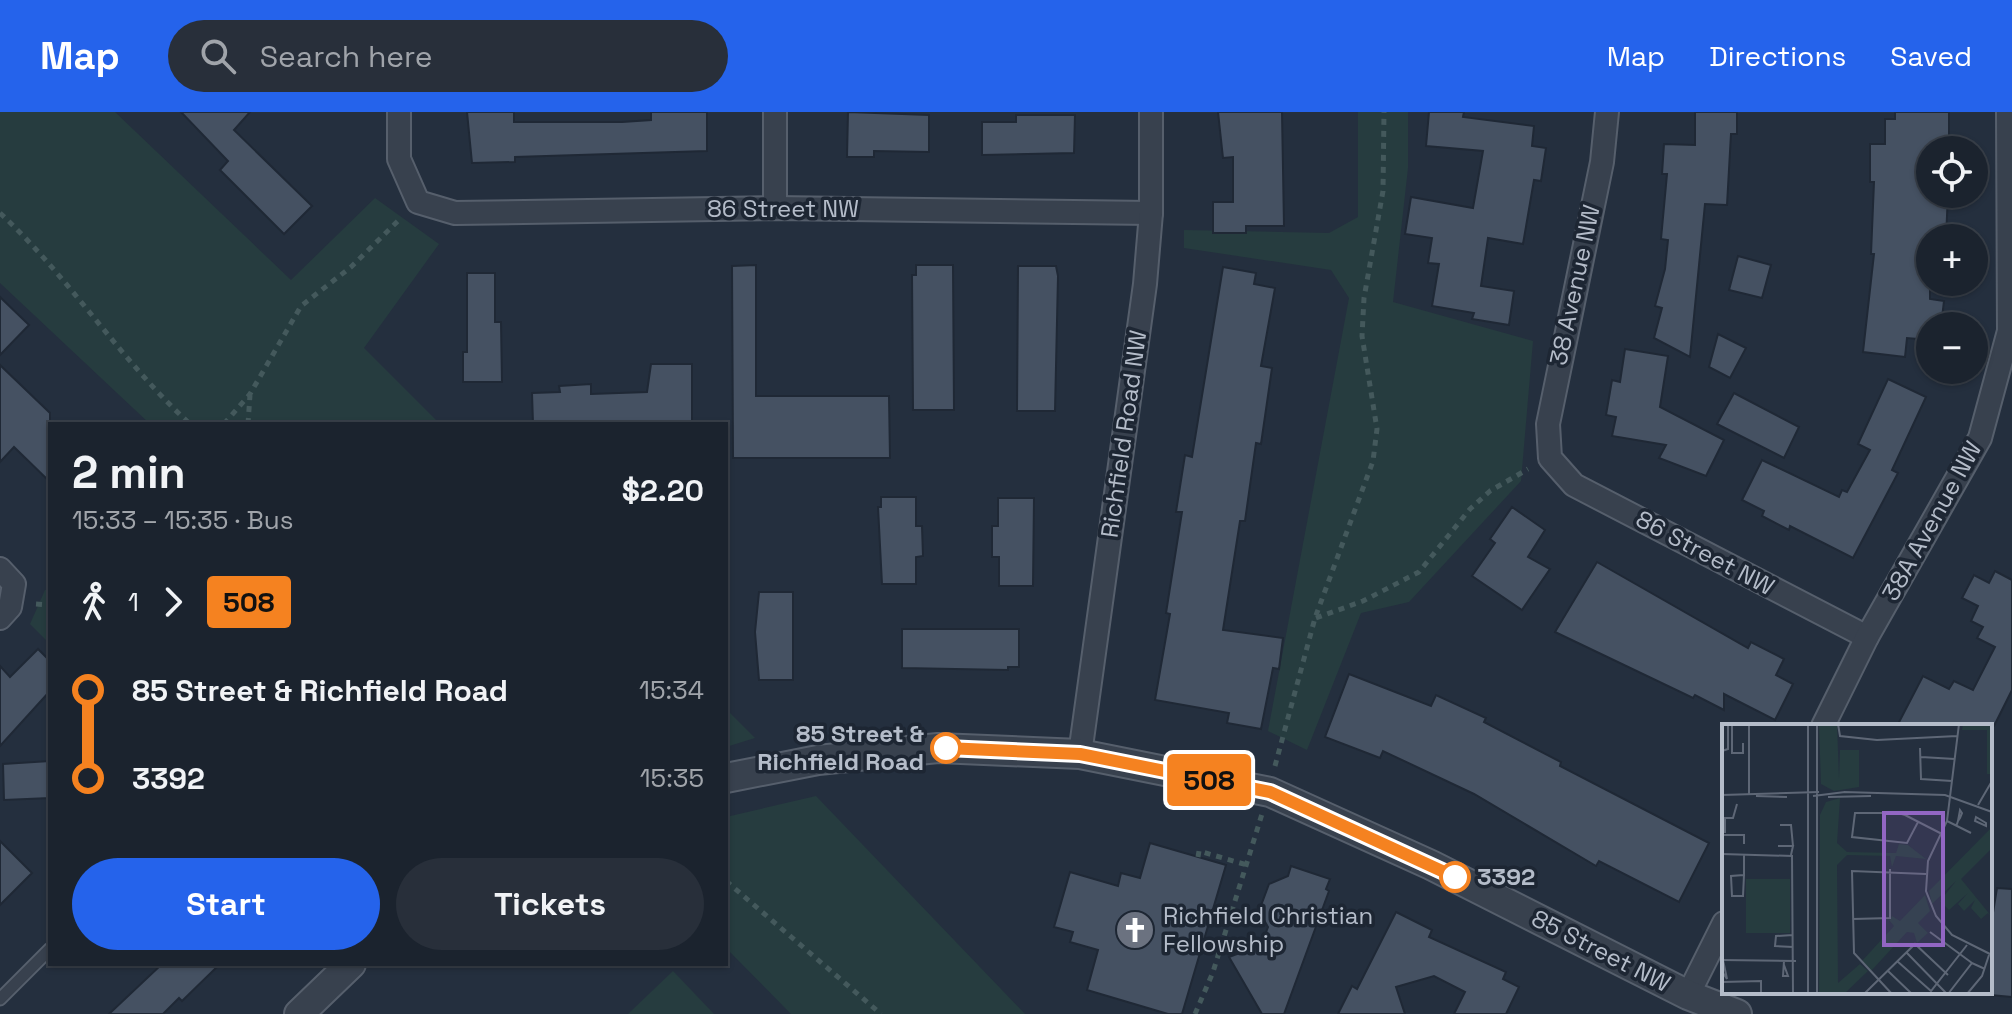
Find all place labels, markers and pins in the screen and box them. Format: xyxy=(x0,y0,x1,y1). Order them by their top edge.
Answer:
place label: 85 Street & Richfield Road xyxy=(757,718,924,777)
marker: 85 Street & Richfield Road xyxy=(931,733,961,763)
place label: 3392 xyxy=(1477,861,1535,892)
marker: 3392 xyxy=(1440,862,1470,892)
place label: Richfield Christian Fellowship xyxy=(1163,900,1373,959)
church icon: Richfield Christian Fellowship xyxy=(1114,909,1156,951)

